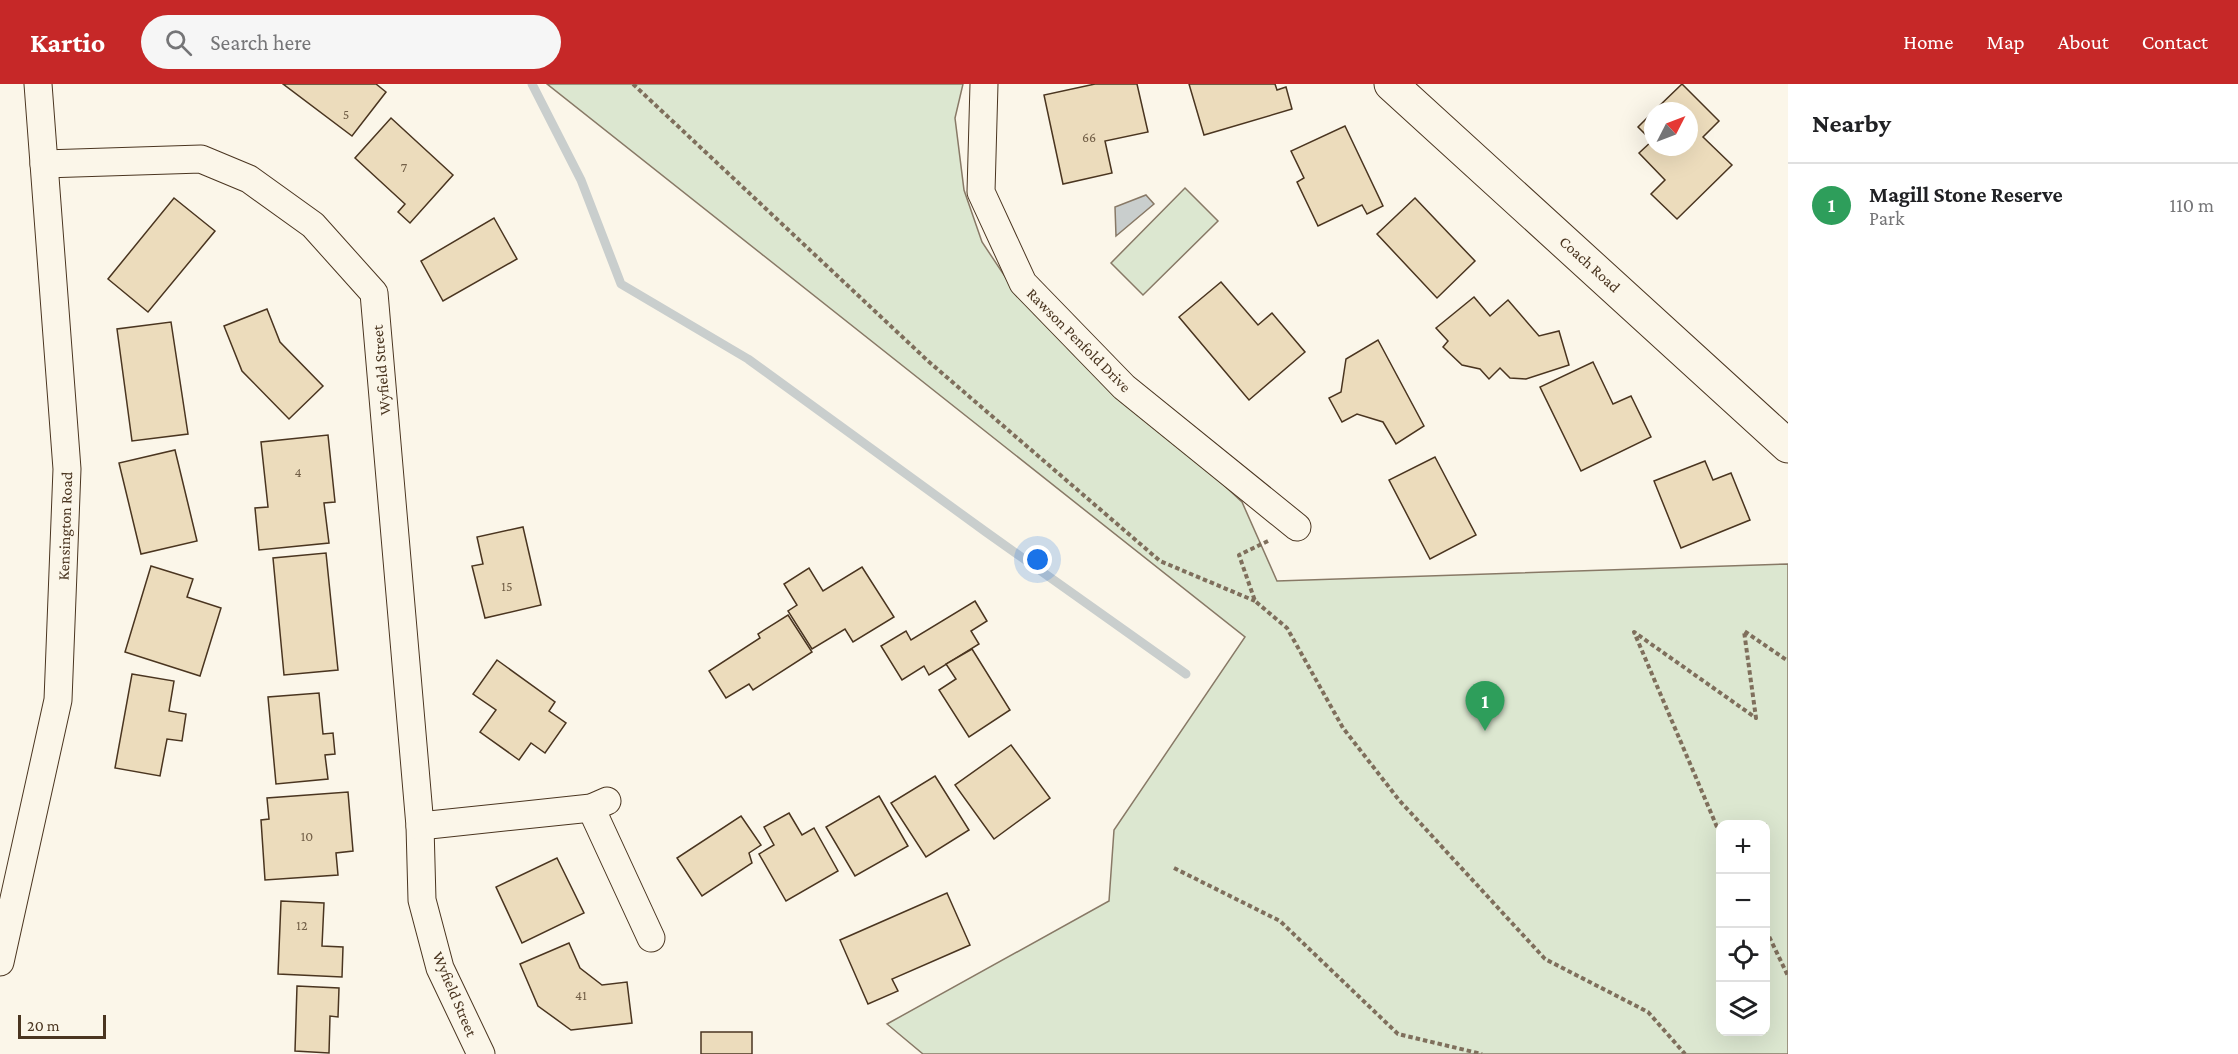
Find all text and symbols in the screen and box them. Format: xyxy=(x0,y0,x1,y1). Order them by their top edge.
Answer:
search box xyxy=(141,15,561,69)
icon: search xyxy=(162,26,195,59)
text: Kartio xyxy=(30,27,105,58)
text: Search here xyxy=(210,30,311,55)
text: Home xyxy=(1903,30,1953,54)
text: Map xyxy=(1986,30,2025,54)
text: About xyxy=(2058,30,2109,54)
text: Contact xyxy=(2142,30,2208,54)
north arrow xyxy=(1644,102,1698,156)
house number: 5 xyxy=(343,106,349,122)
text: Nearby xyxy=(1812,109,1891,138)
house number: 66 xyxy=(1082,129,1096,145)
house number: 7 xyxy=(401,159,408,175)
text: Magill Stone Reserve xyxy=(1869,182,2063,207)
text: 1 xyxy=(1828,194,1835,216)
text: 110 m xyxy=(2170,194,2214,216)
text: Park xyxy=(1869,207,1905,229)
street label: Coach Road xyxy=(1556,232,1624,296)
street label: Rawson Penfold Drive xyxy=(1024,285,1134,395)
street label: Wyfield Street xyxy=(369,323,394,416)
house number: 4 xyxy=(294,464,302,480)
street label: Kensington Road xyxy=(55,471,76,581)
your location xyxy=(1023,545,1052,574)
house number: 15 xyxy=(501,578,513,594)
pin: 1 xyxy=(1466,682,1504,731)
map controls xyxy=(1716,820,1770,1036)
button: + xyxy=(1716,820,1770,874)
house number: 10 xyxy=(301,828,313,844)
button: − xyxy=(1716,874,1770,928)
house number: 12 xyxy=(296,917,308,933)
button: locate xyxy=(1716,928,1770,982)
street label: Wyfield Street xyxy=(429,949,481,1040)
button: layers xyxy=(1716,982,1770,1036)
house number: 41 xyxy=(575,987,587,1003)
scale bar xyxy=(18,1012,106,1040)
text: 20 m xyxy=(27,1017,60,1034)

